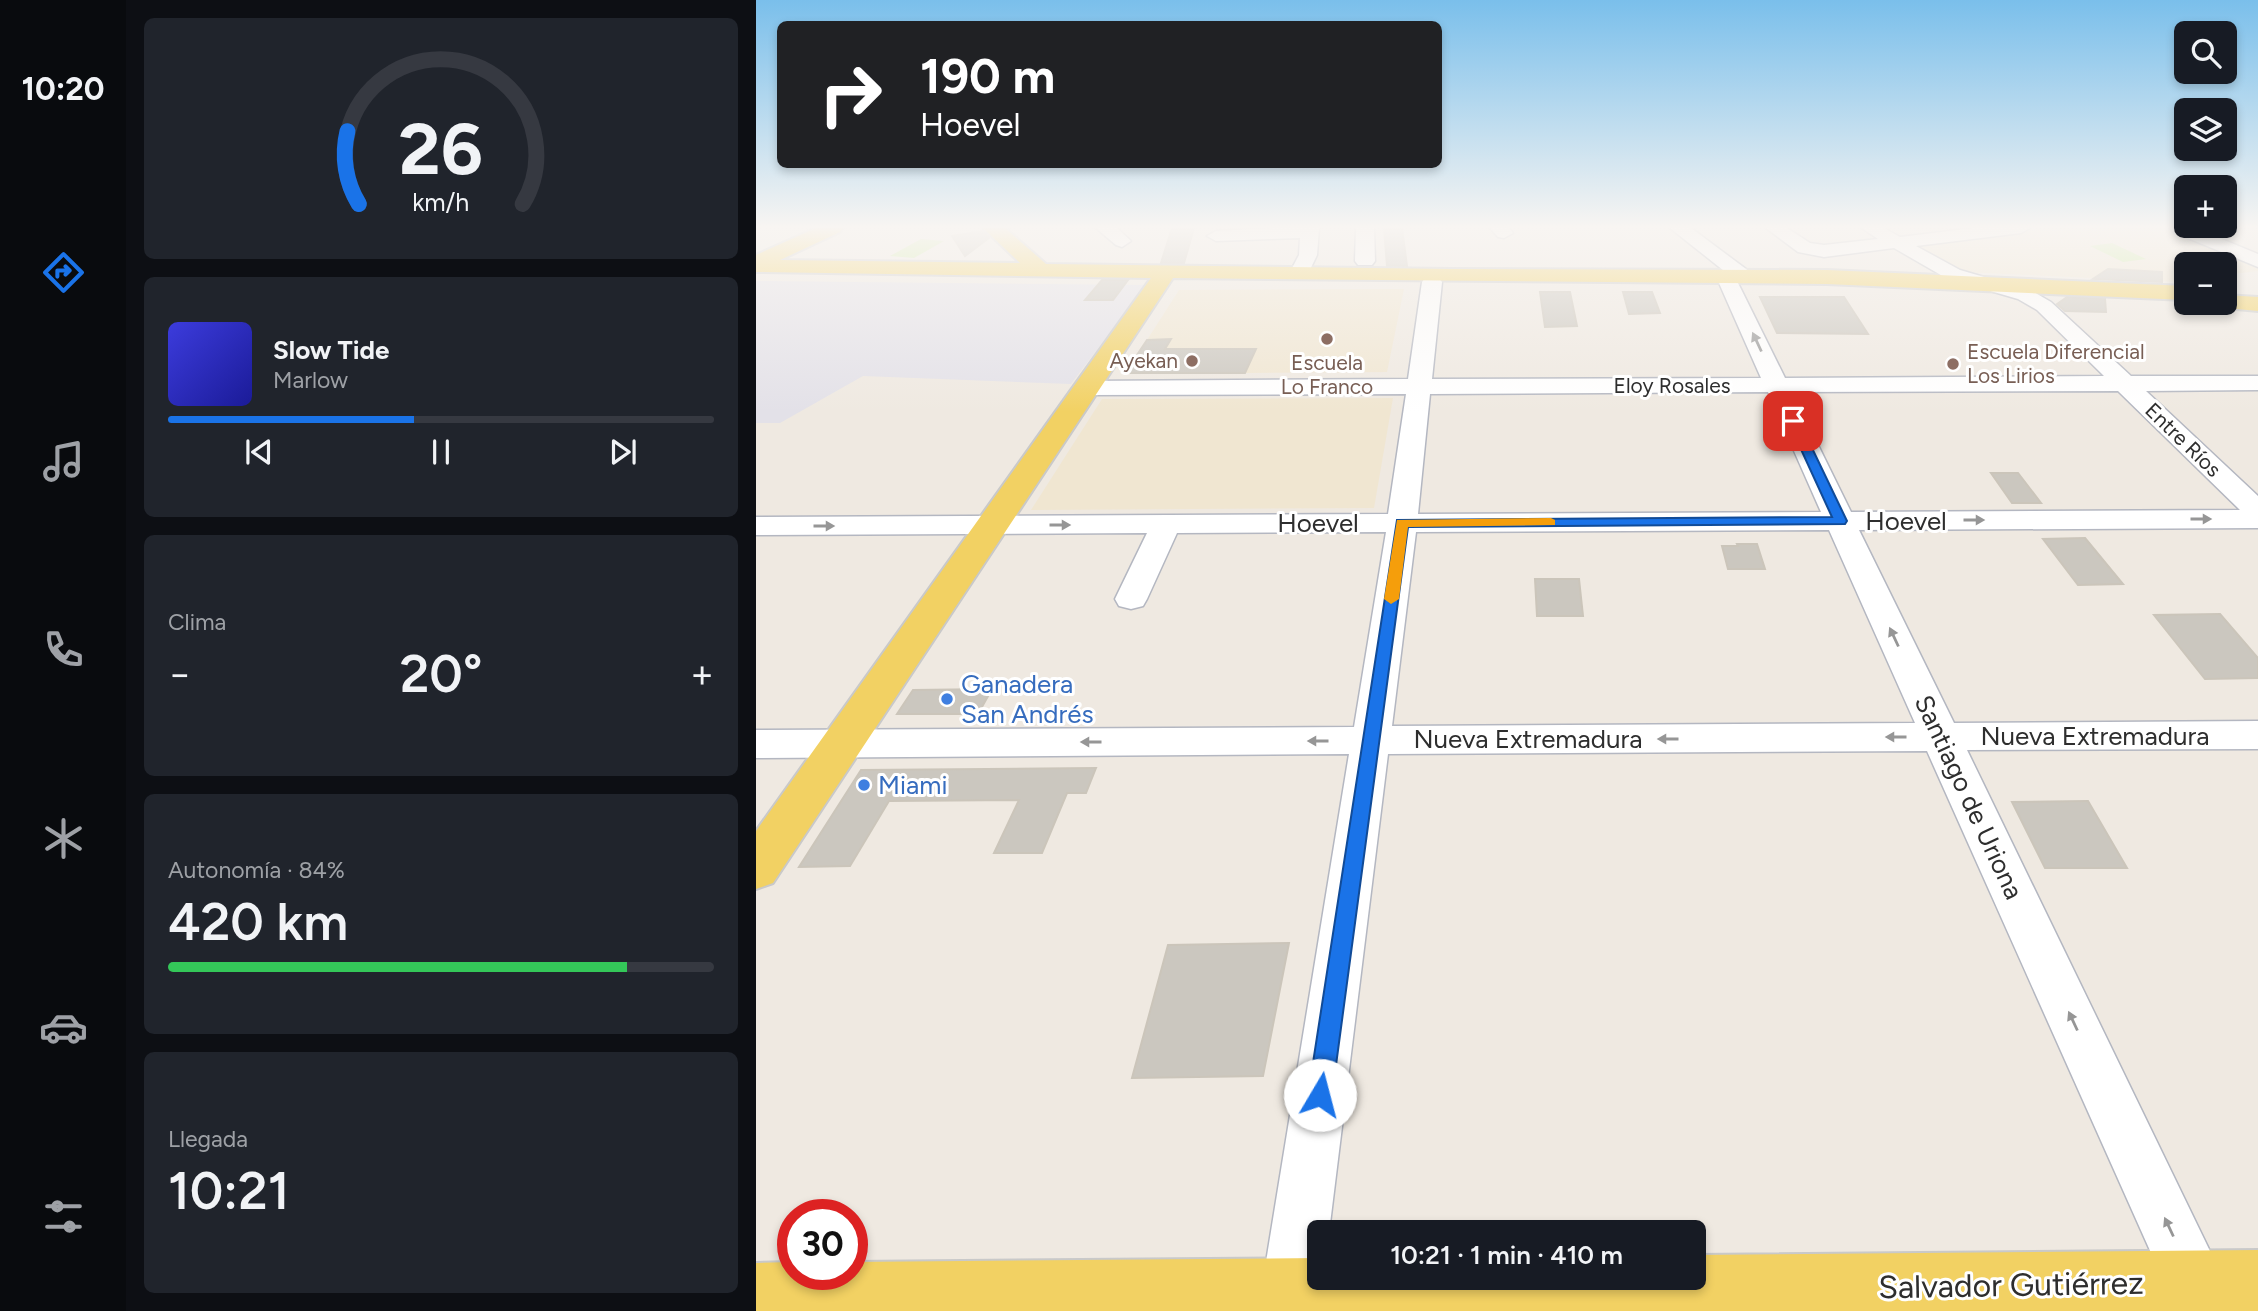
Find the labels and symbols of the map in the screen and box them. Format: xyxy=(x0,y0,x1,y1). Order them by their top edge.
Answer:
marker: Escuela Lo Franco xyxy=(1319,331,1335,347)
one-way arrow xyxy=(1751,332,1762,352)
place label: Escuela Diferencial Los Lirios xyxy=(1967,339,2145,388)
place label: Ayekan xyxy=(1109,348,1178,373)
place label: Escuela Lo Franco xyxy=(1281,350,1373,399)
marker: Ayekan xyxy=(1184,353,1200,369)
marker: Escuela Diferencial Los Lirios xyxy=(1945,356,1961,372)
street label: Eloy Rosales xyxy=(1614,373,1730,398)
pin xyxy=(1763,391,1823,451)
street label: Entre Ríos xyxy=(2140,397,2226,482)
street label: Hoevel xyxy=(1865,505,1947,537)
street label: Hoevel xyxy=(1277,507,1359,539)
one-way arrow xyxy=(2190,513,2212,525)
one-way arrow xyxy=(1963,514,1985,526)
one-way arrow xyxy=(1049,519,1071,531)
one-way arrow xyxy=(813,520,835,532)
one-way arrow xyxy=(1888,627,1900,647)
place label: Ganadera San Andrés xyxy=(961,668,1094,730)
street label: Santiago de Uriona xyxy=(1908,690,2030,904)
marker: Ganadera San Andrés xyxy=(939,691,955,707)
street label: Nueva Extremadura xyxy=(1980,720,2210,752)
street label: Nueva Extremadura xyxy=(1413,723,1643,755)
one-way arrow xyxy=(1885,731,1907,743)
one-way arrow xyxy=(1657,733,1679,744)
one-way arrow xyxy=(1307,735,1329,746)
one-way arrow xyxy=(1080,736,1102,748)
place label: Miami xyxy=(878,769,947,801)
marker: Miami xyxy=(856,777,872,793)
one-way arrow xyxy=(2067,1011,2078,1031)
position arrow xyxy=(1283,1058,1357,1132)
speed limit sign: 30 xyxy=(777,1199,868,1290)
one-way arrow xyxy=(2163,1217,2174,1237)
street label: Salvador Gutiérrez xyxy=(1878,1264,2144,1306)

